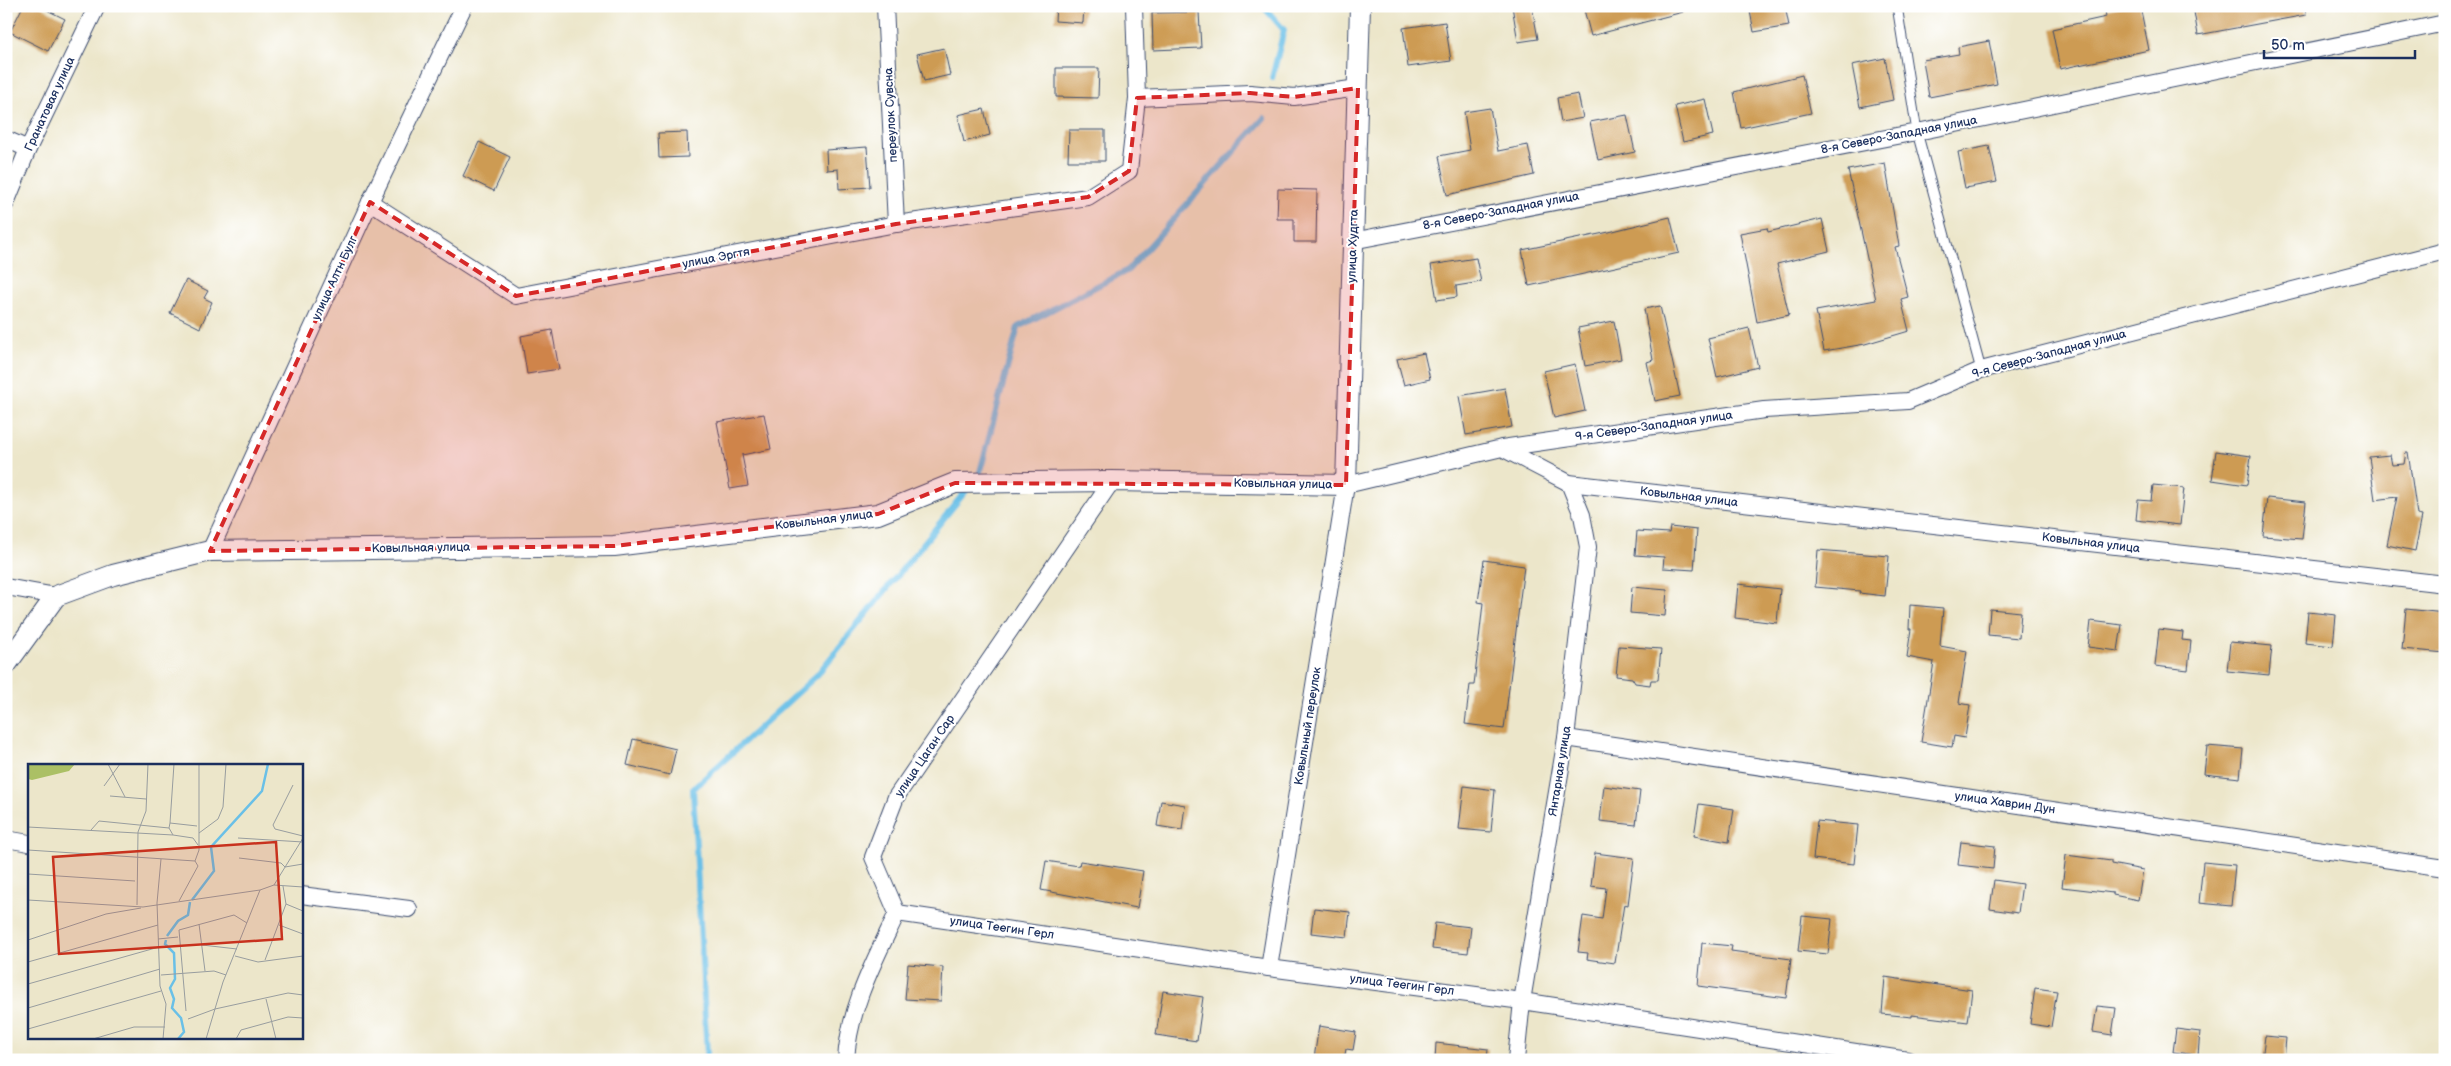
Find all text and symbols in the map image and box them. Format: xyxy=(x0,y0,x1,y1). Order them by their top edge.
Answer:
scale bar xyxy=(2264,28,2415,60)
text: 50 m xyxy=(2271,36,2305,55)
street label: Гранатовая улица xyxy=(22,54,78,154)
street label: переулок Сувсна xyxy=(881,67,901,163)
street label: 8-я Северо-Западная улица xyxy=(1820,112,1978,158)
street label: 8-я Северо-Западная улица xyxy=(1422,188,1580,234)
street label: улица Худгта xyxy=(1344,209,1362,283)
street label: улица Алтн Булг xyxy=(309,233,361,323)
street label: улица Эргтя xyxy=(681,244,751,272)
street label: 9-я Северо-Западная улица xyxy=(1970,326,2128,382)
street label: 9-я Северо-Западная улица xyxy=(1574,408,1734,444)
street label: Ковыльная улица xyxy=(1234,476,1332,492)
street label: Ковыльная улица xyxy=(1639,484,1739,510)
street label: Ковыльная улица xyxy=(774,507,874,533)
street label: Ковыльная улица xyxy=(2041,530,2141,556)
street label: Ковыльная улица xyxy=(372,540,470,556)
street label: Ковыльный переулок xyxy=(1291,665,1325,786)
street label: улица Цаган Сар xyxy=(892,712,958,800)
street label: Янтарная улица xyxy=(1545,725,1575,817)
inset map xyxy=(28,764,302,1038)
street label: улица Хаврин Дун xyxy=(1954,789,2056,817)
street label: улица Теегин Герл xyxy=(949,913,1055,943)
street label: улица Теегин Герл xyxy=(1349,971,1455,999)

